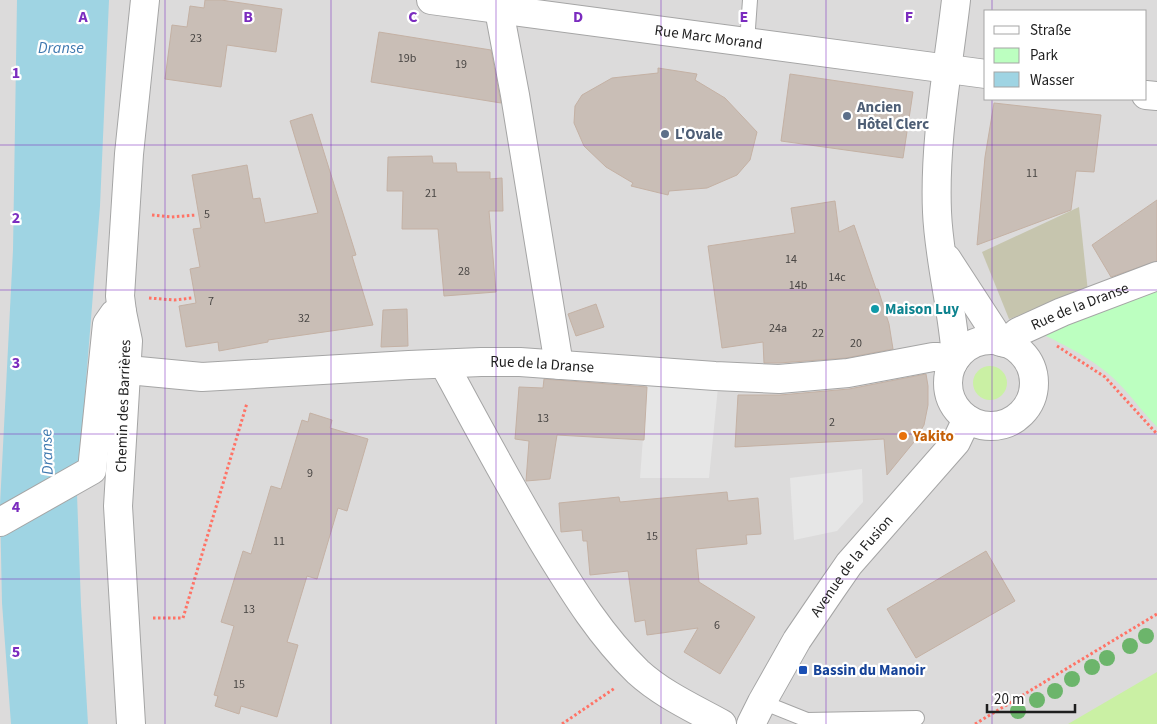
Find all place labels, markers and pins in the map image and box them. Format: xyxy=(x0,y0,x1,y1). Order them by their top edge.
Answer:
place label: Ancien Hôtel Clerc xyxy=(856,97,929,135)
marker: Ancien Hôtel Clerc xyxy=(841,110,853,122)
place label: L'Ovale xyxy=(675,124,723,145)
marker: L'Ovale xyxy=(659,128,671,140)
place label: Maison Luy xyxy=(885,299,959,320)
marker: Maison Luy xyxy=(869,303,881,315)
place label: Yakito xyxy=(912,426,954,447)
marker: Yakito xyxy=(897,430,909,442)
place label: Bassin du Manoir xyxy=(813,660,925,681)
marker: Bassin du Manoir xyxy=(797,664,809,676)

